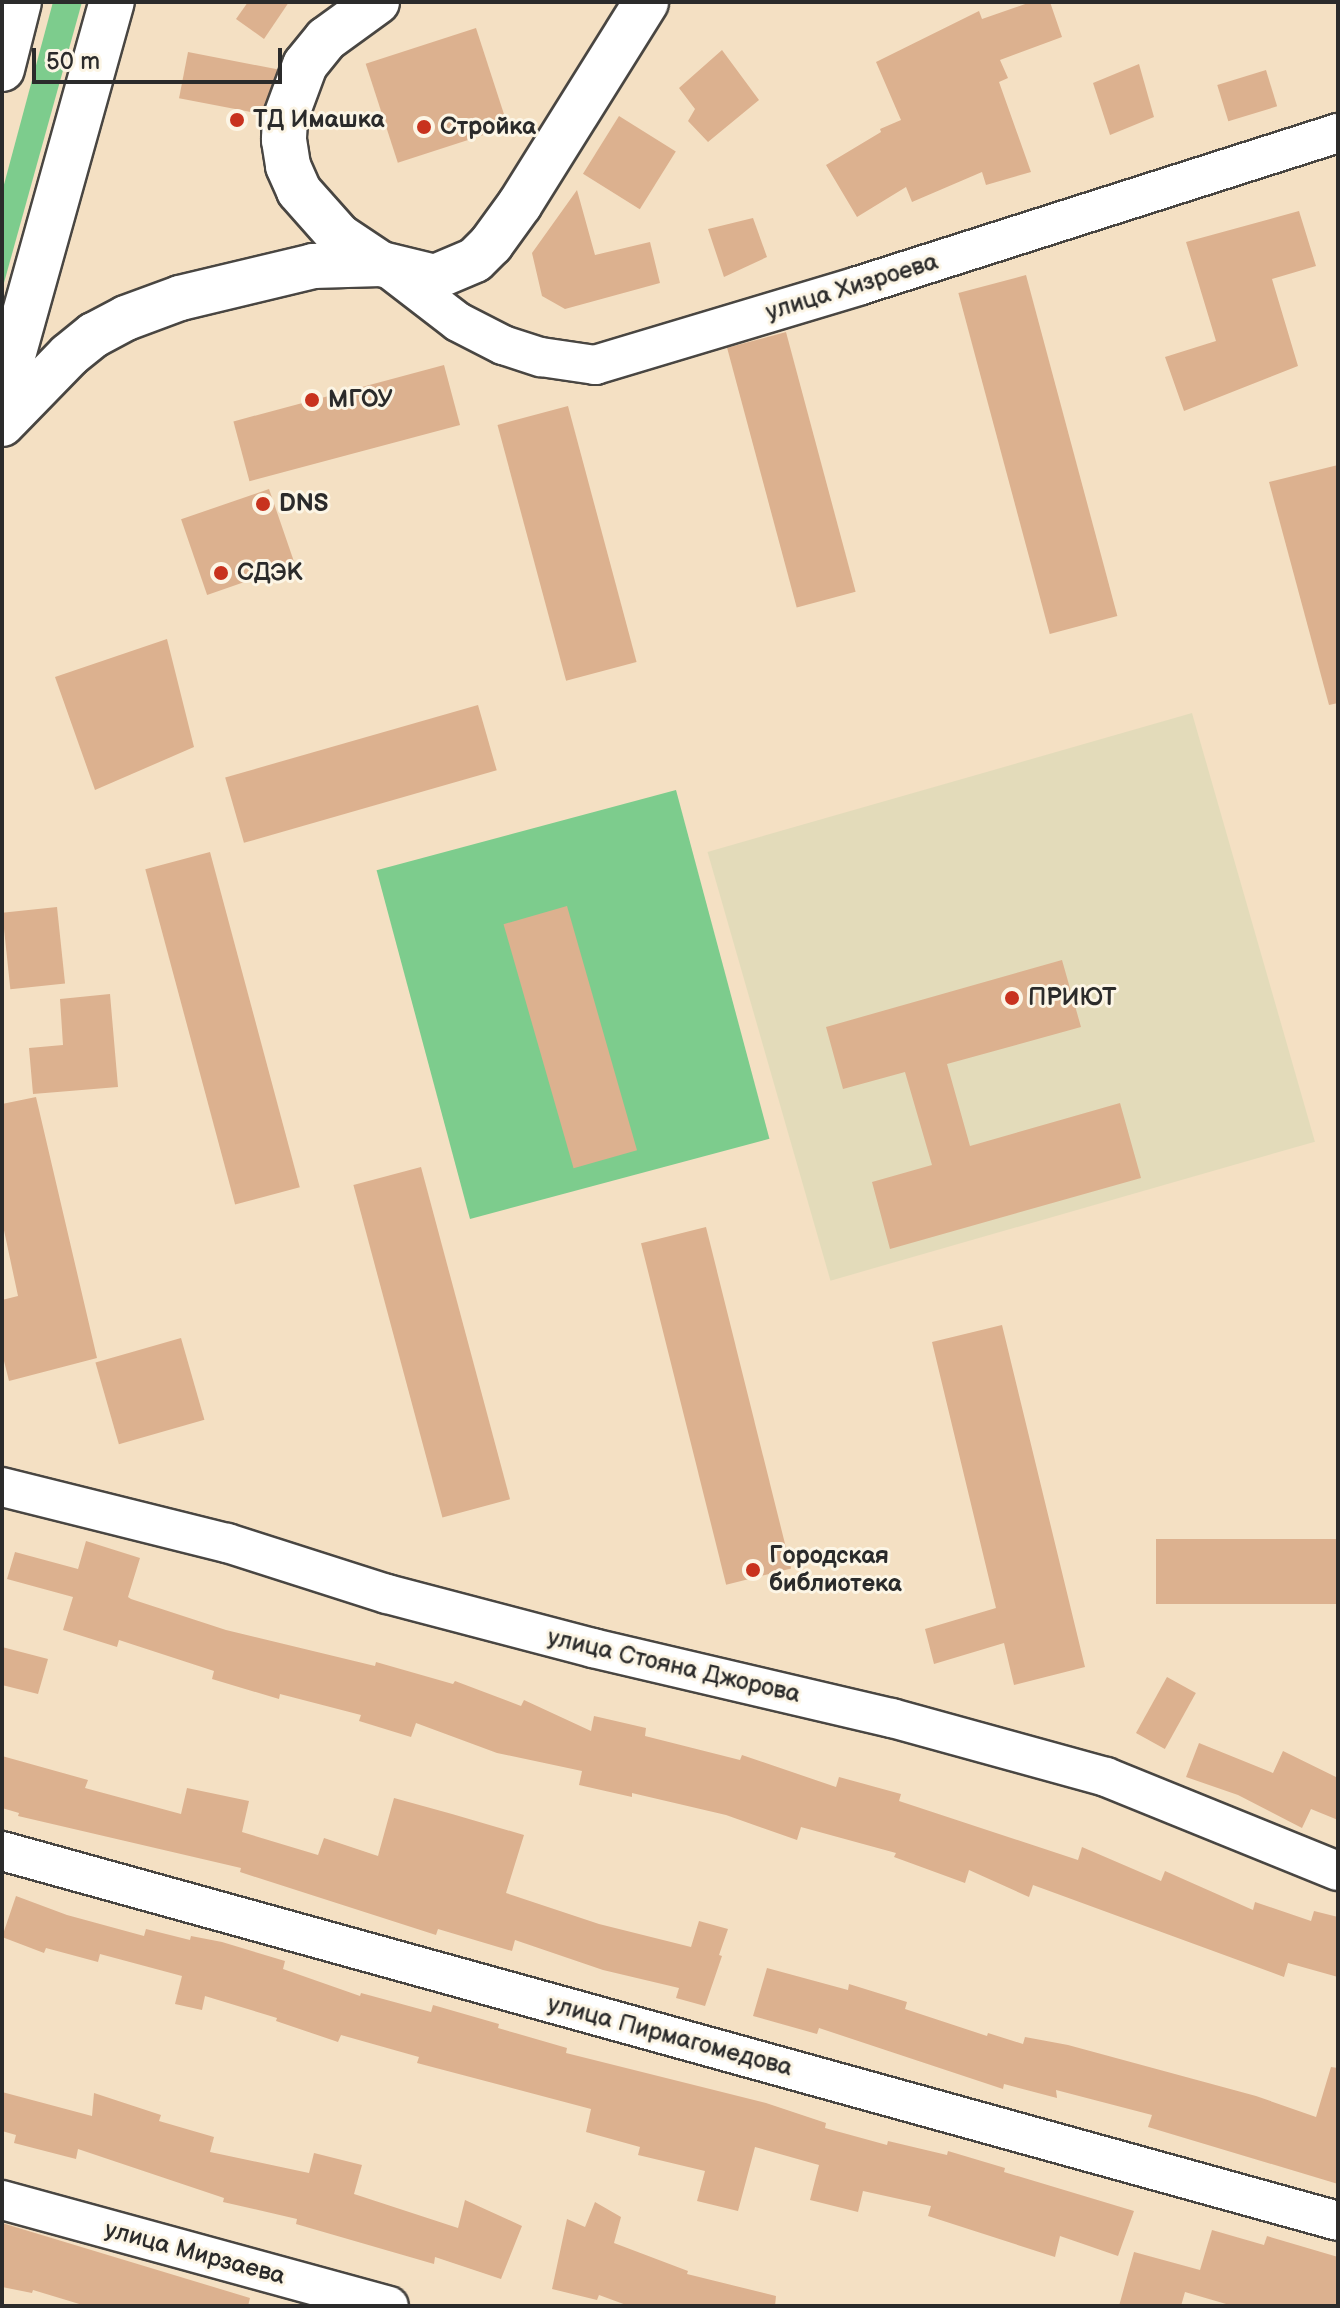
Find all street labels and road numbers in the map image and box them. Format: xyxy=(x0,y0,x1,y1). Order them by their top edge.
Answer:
street label: улица Хизроева xyxy=(762,247,942,327)
street label: улица Стояна Джорова xyxy=(545,1623,803,1709)
street label: улица Пирмагомедова xyxy=(544,1989,796,2083)
street label: улица Мирзаева xyxy=(102,2215,288,2291)

